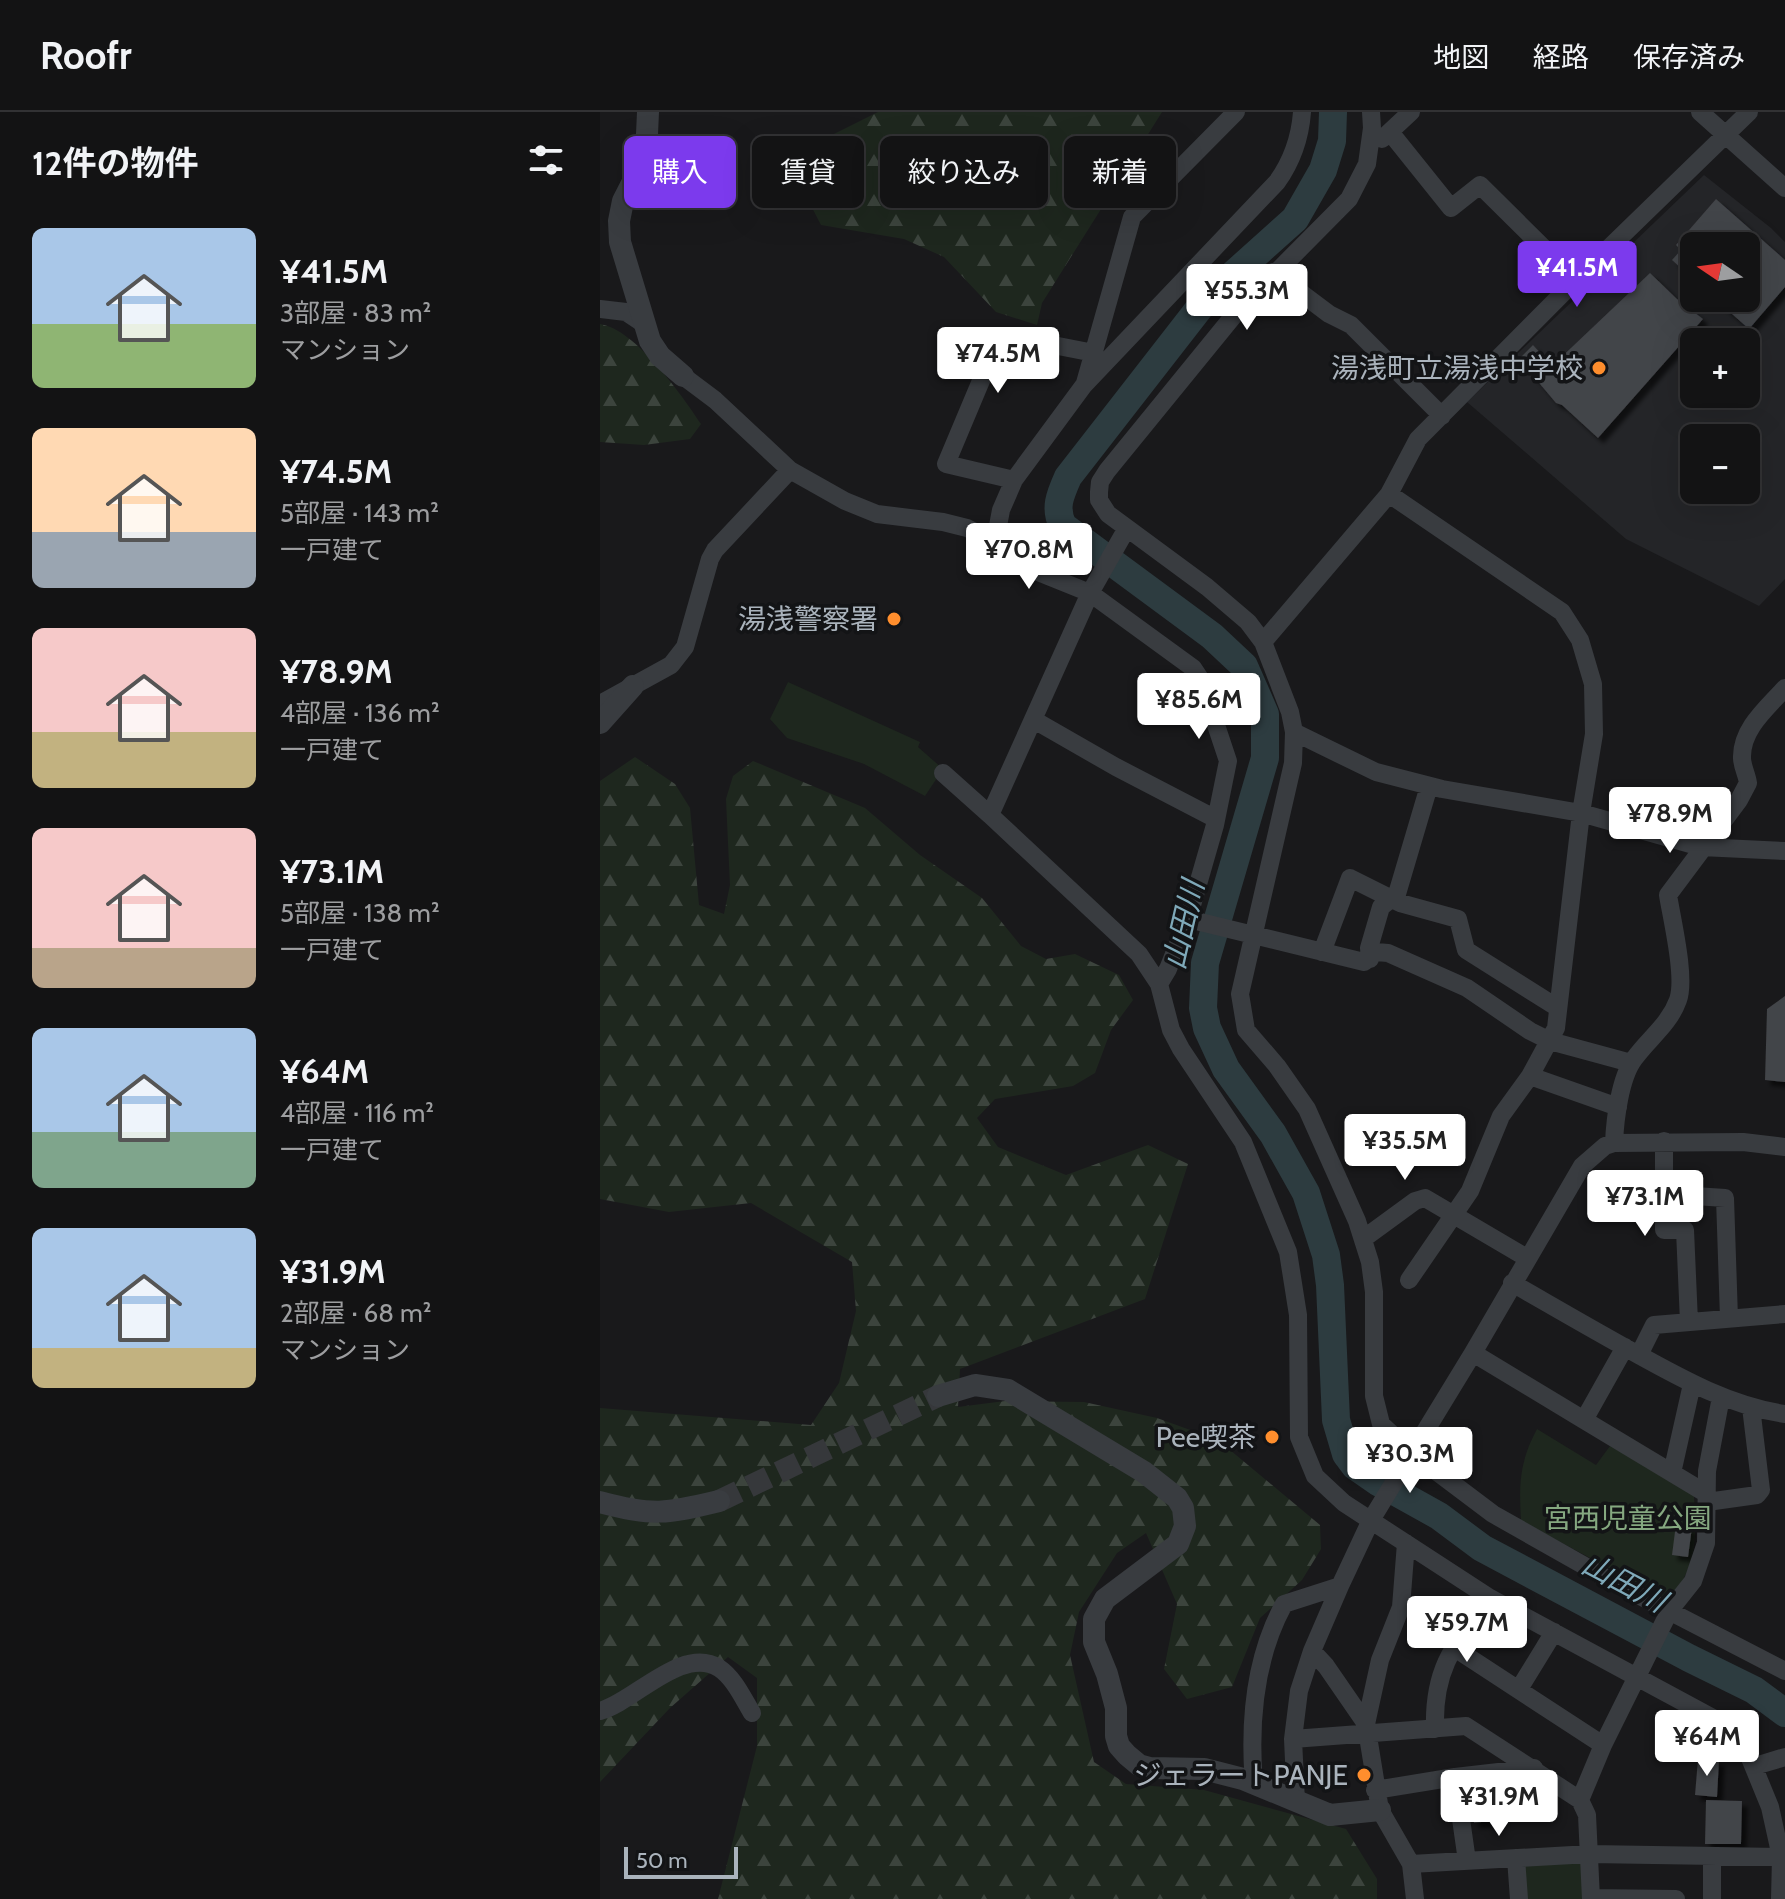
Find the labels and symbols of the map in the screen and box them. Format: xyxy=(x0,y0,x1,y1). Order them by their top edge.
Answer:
north arrow xyxy=(1680,232,1760,312)
pin: ¥41.5M xyxy=(1512,241,1642,309)
pin: ¥55.3M xyxy=(1182,264,1312,332)
pin: ¥74.5M xyxy=(933,327,1063,395)
place label: 湯浅町立湯浅中学校 xyxy=(1331,351,1583,385)
marker: 湯浅町立湯浅中学校 xyxy=(1590,359,1608,377)
pin: ¥70.8M xyxy=(964,523,1094,591)
place label: 湯浅警察署 xyxy=(738,602,878,636)
marker: 湯浅警察署 xyxy=(885,610,903,628)
pin: ¥85.6M xyxy=(1134,673,1264,741)
pin: ¥78.9M xyxy=(1605,787,1735,855)
water label: 山田川 xyxy=(1155,874,1212,973)
pin: ¥35.5M xyxy=(1340,1114,1470,1182)
pin: ¥73.1M xyxy=(1580,1170,1710,1238)
place label: Pee喫茶 xyxy=(1156,1420,1256,1454)
pin: ¥30.3M xyxy=(1345,1427,1475,1495)
marker: Pee喫茶 xyxy=(1263,1428,1281,1446)
park label: 宮西児童公園 xyxy=(1544,1501,1712,1535)
water label: 山田川 xyxy=(1576,1545,1675,1621)
pin: ¥59.7M xyxy=(1402,1596,1532,1664)
pin: ¥64M xyxy=(1660,1710,1754,1778)
place label: ジェラートPANJE xyxy=(1133,1758,1348,1792)
marker: ジェラートPANJE xyxy=(1355,1766,1373,1784)
pin: ¥31.9M xyxy=(1434,1770,1564,1838)
scale bar xyxy=(624,1843,738,1879)

